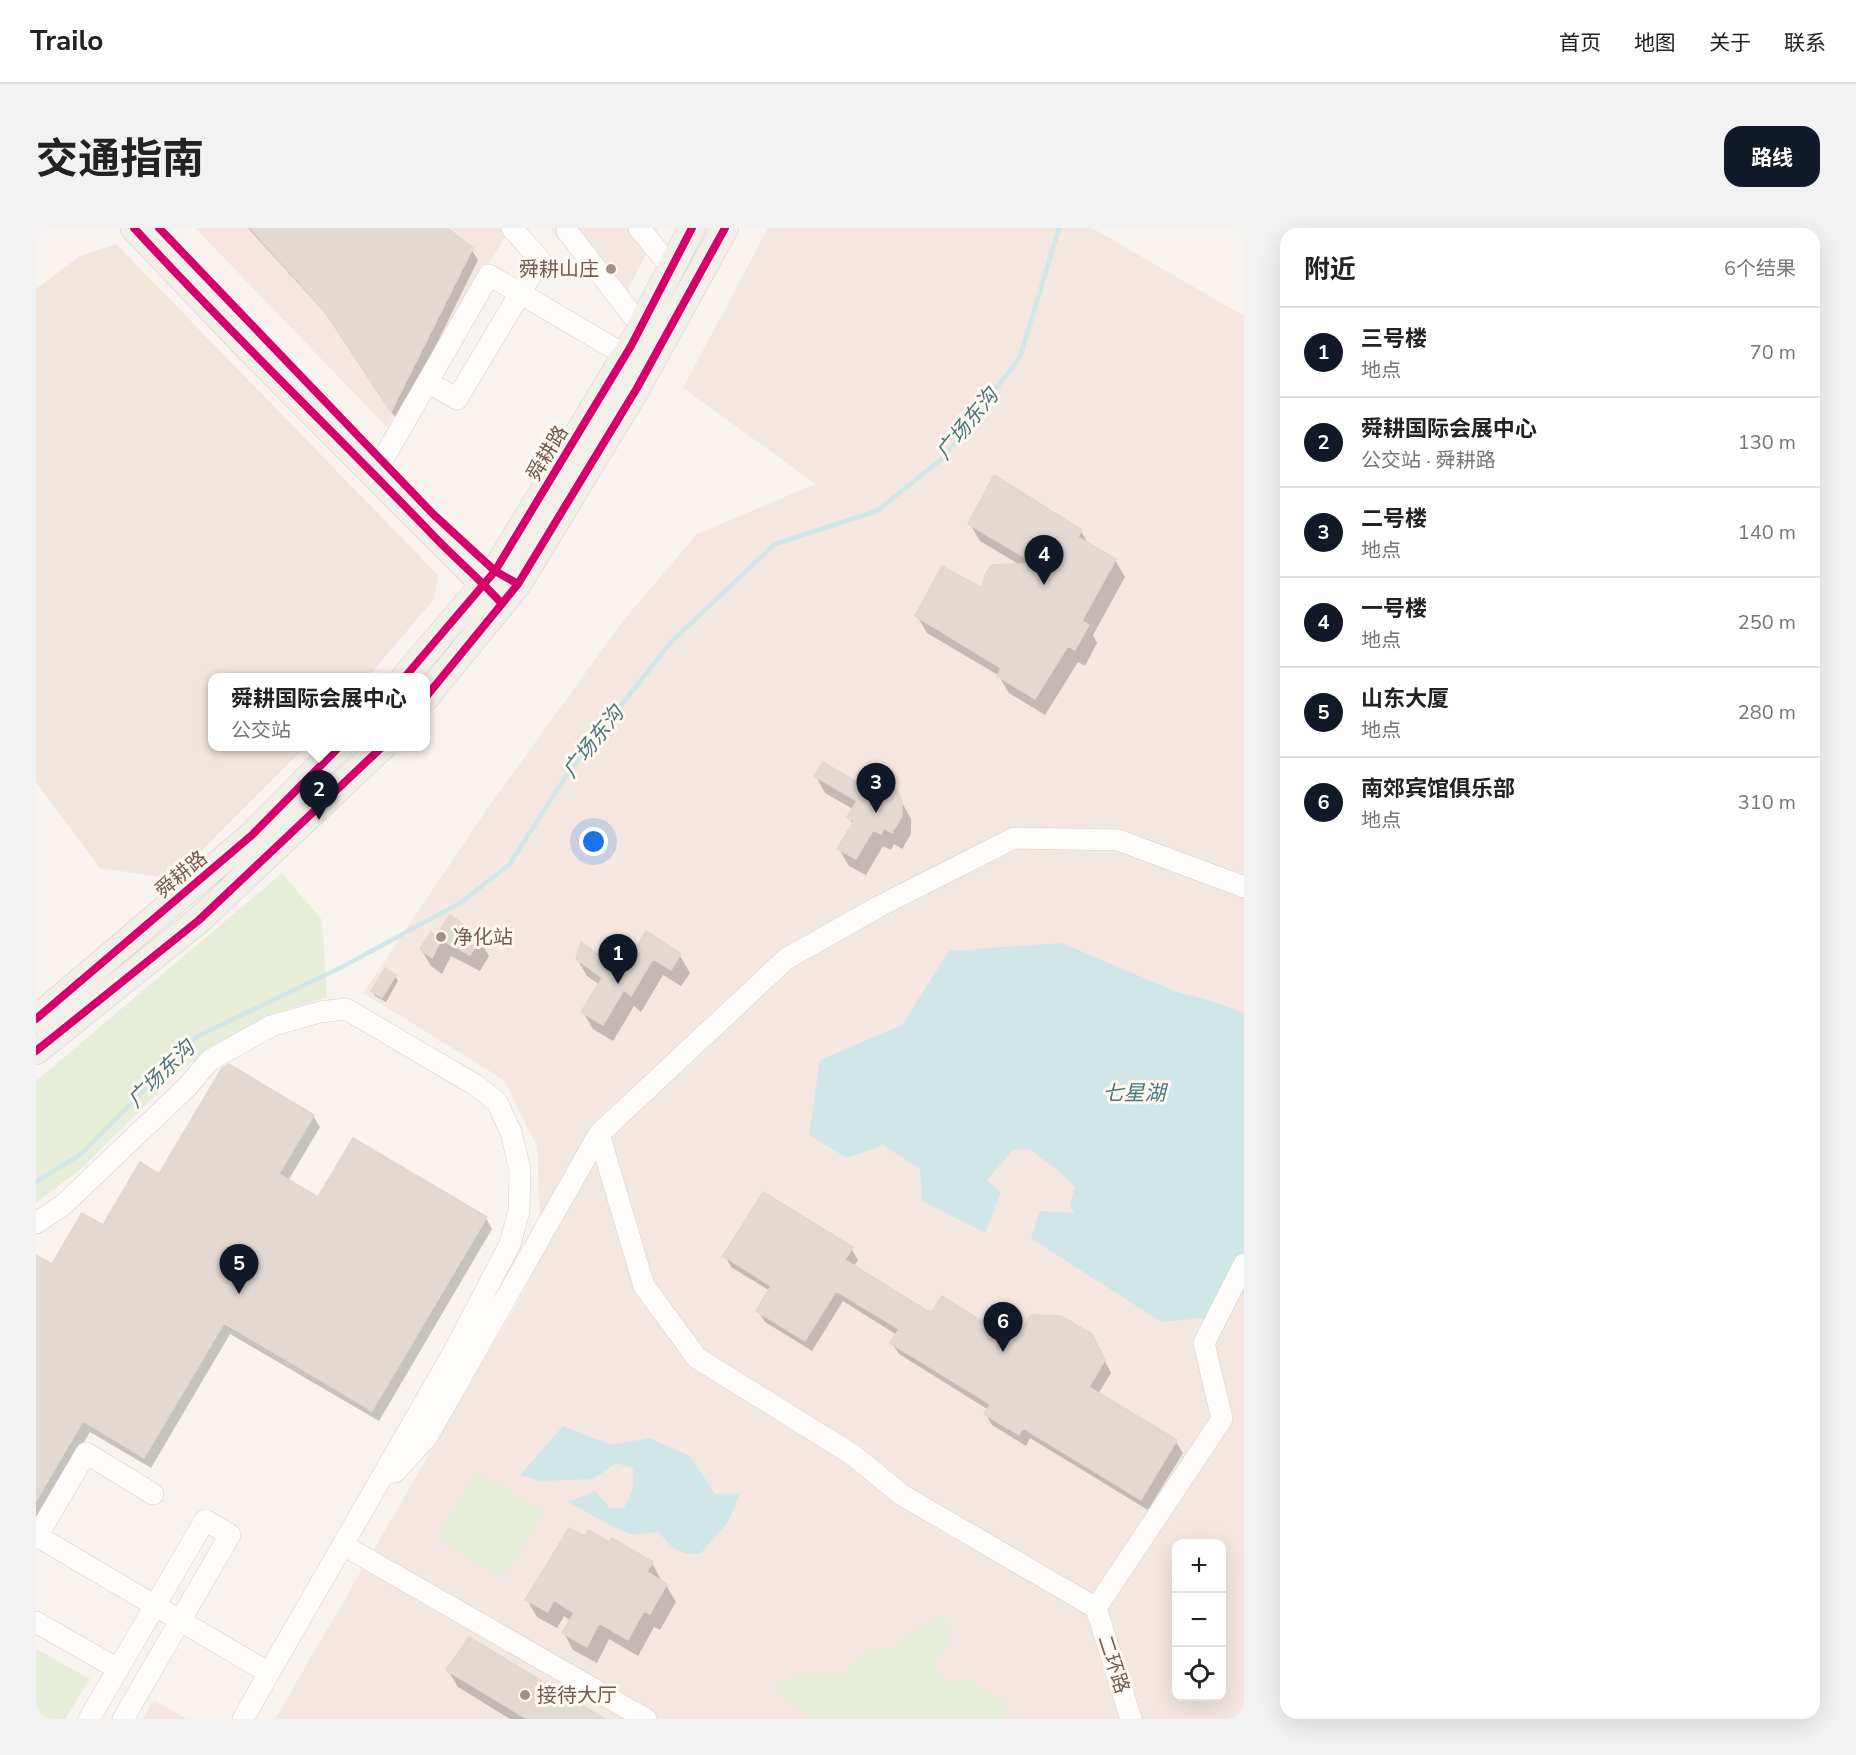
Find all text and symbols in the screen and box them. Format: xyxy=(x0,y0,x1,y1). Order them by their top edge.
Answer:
text: Trailo xyxy=(30,22,103,60)
text: 首页 xyxy=(1559,29,1601,57)
text: 地图 xyxy=(1634,29,1676,57)
text: 关于 xyxy=(1709,29,1751,57)
text: 联系 xyxy=(1784,29,1826,57)
button: 路线 xyxy=(1724,126,1820,187)
text: 交通指南 xyxy=(36,131,204,188)
text: 附近 xyxy=(1304,252,1356,287)
text: 6个结果 xyxy=(1724,255,1796,282)
place label: 舜耕山庄 xyxy=(519,256,599,283)
marker: 舜耕山庄 xyxy=(604,262,618,276)
text: 三号楼 xyxy=(1361,324,1427,354)
text: 1 xyxy=(1318,339,1330,366)
text: 70 m xyxy=(1750,339,1796,366)
text: 地点 xyxy=(1361,357,1401,384)
water label: 广场东沟 xyxy=(930,381,1006,465)
text: 舜耕国际会展中心 xyxy=(1361,414,1537,444)
street label: 舜耕路 xyxy=(520,421,574,486)
text: 2 xyxy=(1318,429,1330,456)
text: 130 m xyxy=(1738,429,1796,456)
text: 公交站 · 舜耕路 xyxy=(1361,447,1496,474)
text: 二号楼 xyxy=(1361,504,1427,534)
text: 3 xyxy=(1318,519,1330,546)
text: 140 m xyxy=(1738,519,1796,546)
pin: 4 xyxy=(1024,536,1064,585)
text: 地点 xyxy=(1361,537,1401,564)
text: 一号楼 xyxy=(1361,594,1427,624)
text: 4 xyxy=(1318,609,1330,636)
text: 250 m xyxy=(1738,609,1796,636)
text: 地点 xyxy=(1361,627,1401,654)
popup xyxy=(208,673,430,751)
text: 舜耕国际会展中心 xyxy=(231,684,407,714)
text: 山东大厦 xyxy=(1361,684,1449,714)
water label: 广场东沟 xyxy=(556,699,631,784)
text: 5 xyxy=(1318,699,1330,726)
text: 280 m xyxy=(1738,699,1796,726)
text: 公交站 xyxy=(231,717,291,744)
text: 地点 xyxy=(1361,717,1401,744)
pin: 3 xyxy=(856,764,896,813)
pin: 2 xyxy=(300,770,338,820)
text: 南郊宾馆俱乐部 xyxy=(1361,774,1515,804)
text: 6 xyxy=(1318,789,1330,816)
text: 310 m xyxy=(1738,789,1796,816)
text: 地点 xyxy=(1361,807,1401,834)
your location xyxy=(579,827,608,856)
street label: 舜耕路 xyxy=(150,845,213,904)
place label: 净化站 xyxy=(453,924,513,951)
marker: 净化站 xyxy=(434,930,448,944)
pin: 1 xyxy=(598,934,638,984)
water label: 广场东沟 xyxy=(121,1033,202,1114)
water label: 七星湖 xyxy=(1103,1079,1168,1107)
pin: 5 xyxy=(220,1244,258,1294)
pin: 6 xyxy=(984,1302,1022,1352)
map controls xyxy=(1172,1539,1226,1701)
button: + xyxy=(1172,1539,1226,1593)
button: − xyxy=(1172,1593,1226,1647)
street label: 二环路 xyxy=(1091,1631,1136,1697)
button: locate xyxy=(1172,1647,1226,1701)
place label: 接待大厅 xyxy=(537,1682,617,1709)
marker: 接待大厅 xyxy=(518,1688,532,1702)

